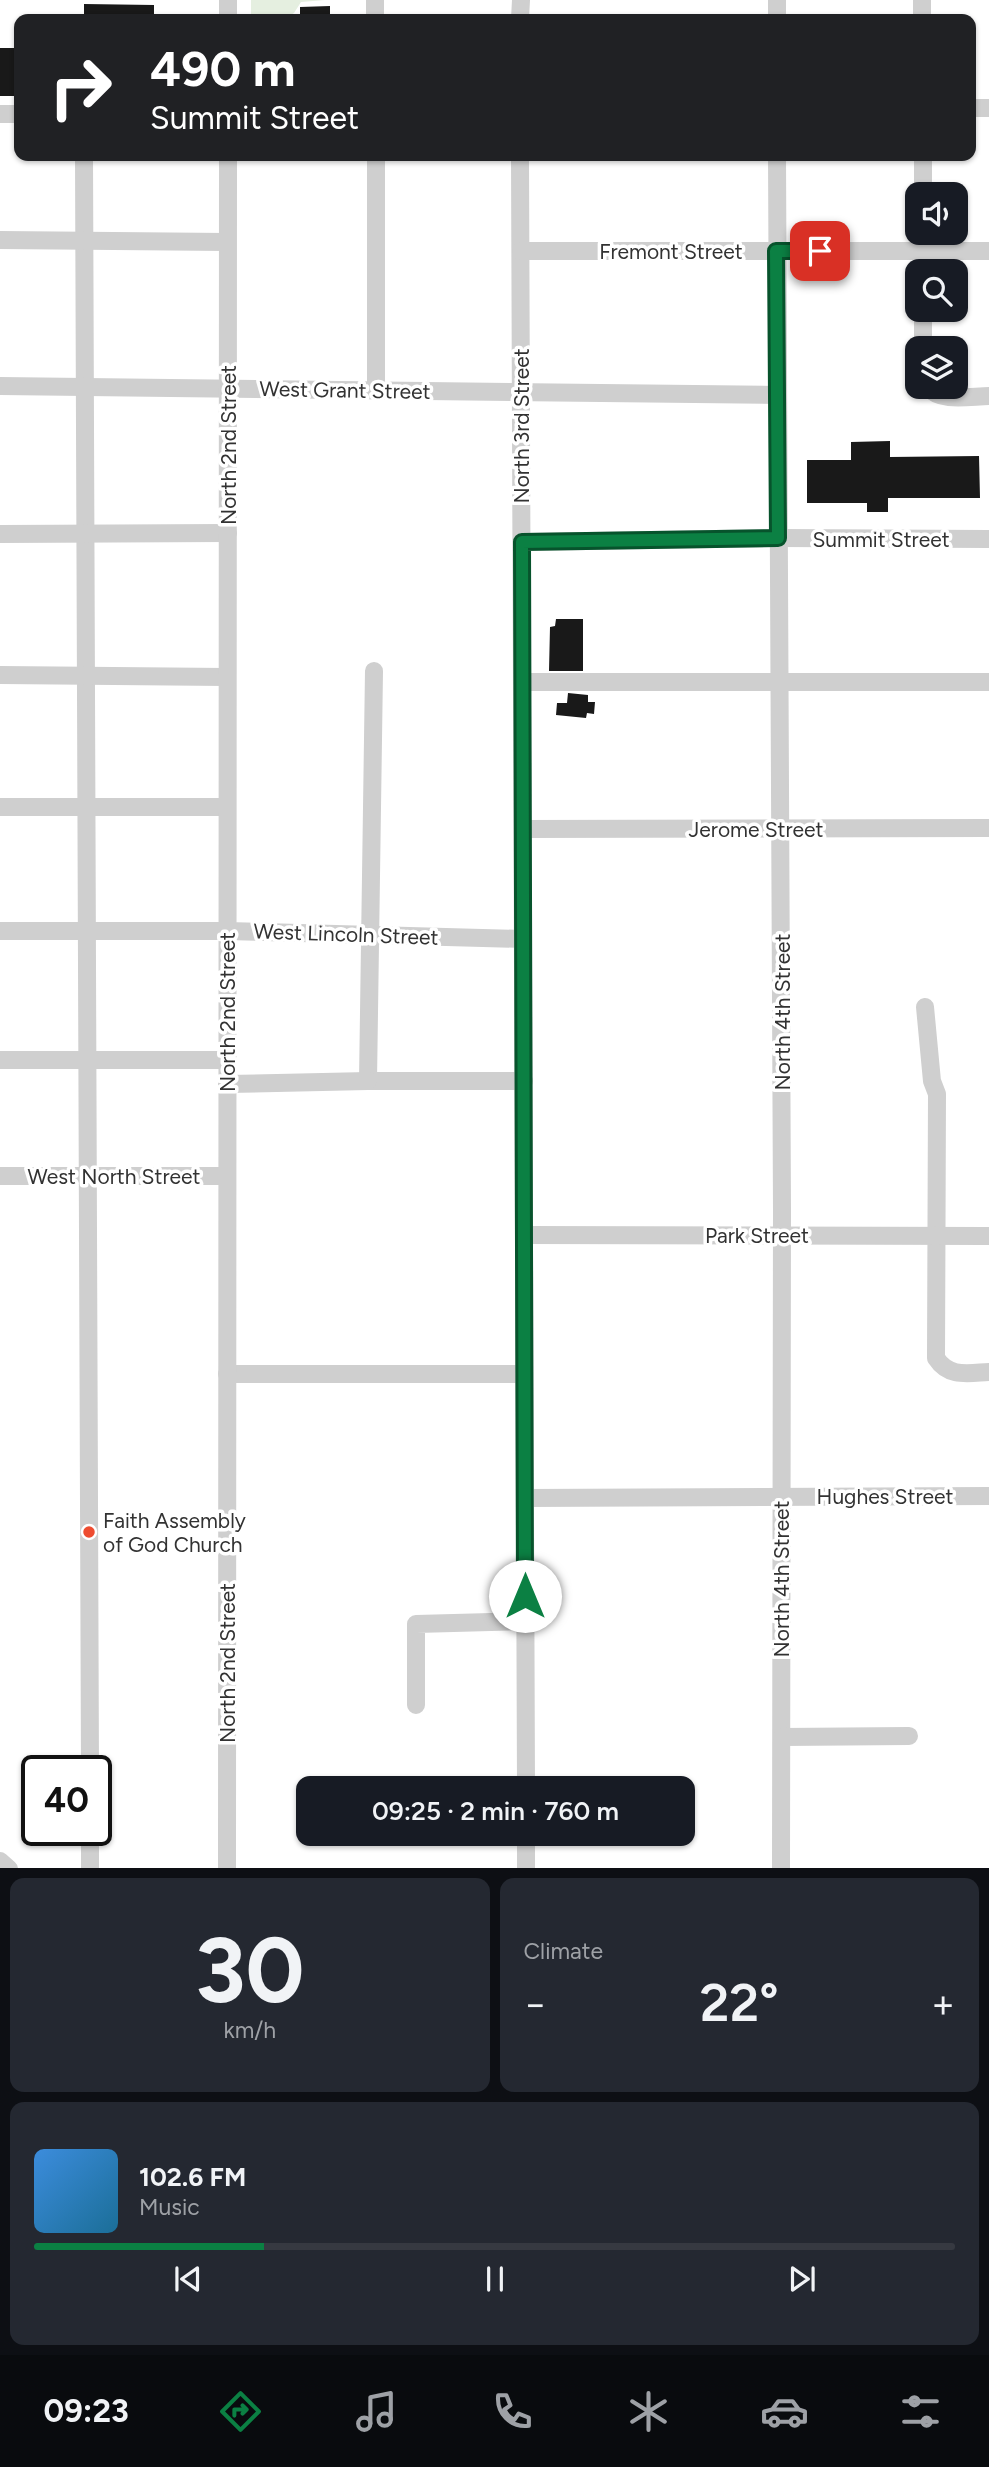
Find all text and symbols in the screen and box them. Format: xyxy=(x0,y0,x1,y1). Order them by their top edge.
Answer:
text: 490 m xyxy=(150,39,296,98)
icon: right xyxy=(35,42,126,133)
text: Summit Street xyxy=(150,99,359,137)
map controls xyxy=(905,182,968,399)
button: sound xyxy=(905,182,968,245)
pin xyxy=(790,221,850,281)
icon: arrive xyxy=(801,232,839,270)
street label: Fremont Street xyxy=(599,239,743,264)
button: search xyxy=(905,259,968,322)
button: layers xyxy=(905,336,968,399)
street label: North 3rd Street xyxy=(509,348,534,504)
street label: North 2nd Street xyxy=(216,365,241,525)
street label: West Grant Street xyxy=(259,376,431,404)
street label: Summit Street xyxy=(812,527,950,552)
street label: Jerome Street xyxy=(689,817,823,842)
street label: West Lincoln Street xyxy=(253,918,439,950)
street label: North 2nd Street xyxy=(215,932,240,1092)
street label: North 4th Street xyxy=(770,933,795,1091)
street label: West North Street xyxy=(28,1164,200,1189)
street label: Park Street xyxy=(705,1223,809,1248)
street label: Hughes Street xyxy=(817,1484,953,1509)
street label: North 4th Street xyxy=(769,1500,794,1658)
place label: Faith Assembly of God Church xyxy=(103,1508,246,1557)
marker: Faith Assembly of God Church xyxy=(81,1524,97,1540)
position arrow xyxy=(488,1559,562,1633)
street label: North 2nd Street xyxy=(215,1583,240,1743)
speed limit sign: 40 xyxy=(21,1755,112,1846)
text: 09:25 · 2 min · 760 m xyxy=(372,1795,619,1827)
text: 30 xyxy=(195,1916,305,2025)
text: Climate xyxy=(524,1937,603,1965)
text: 22° xyxy=(700,1972,779,2034)
text: − xyxy=(524,1981,547,2027)
text: + xyxy=(931,1981,955,2027)
text: km/h xyxy=(223,2016,276,2044)
text: 102.6 FM xyxy=(139,2161,246,2193)
text: Music xyxy=(139,2193,200,2221)
icon: previous xyxy=(169,2260,207,2298)
icon: pause xyxy=(476,2260,514,2298)
icon: next xyxy=(783,2260,821,2298)
icon: directions xyxy=(216,2387,265,2436)
icon: music xyxy=(352,2387,401,2436)
icon: phone xyxy=(488,2387,537,2436)
icon: climate xyxy=(624,2387,673,2436)
icon: car xyxy=(760,2387,809,2436)
icon: filters xyxy=(896,2387,945,2436)
text: 09:23 xyxy=(44,2392,129,2430)

